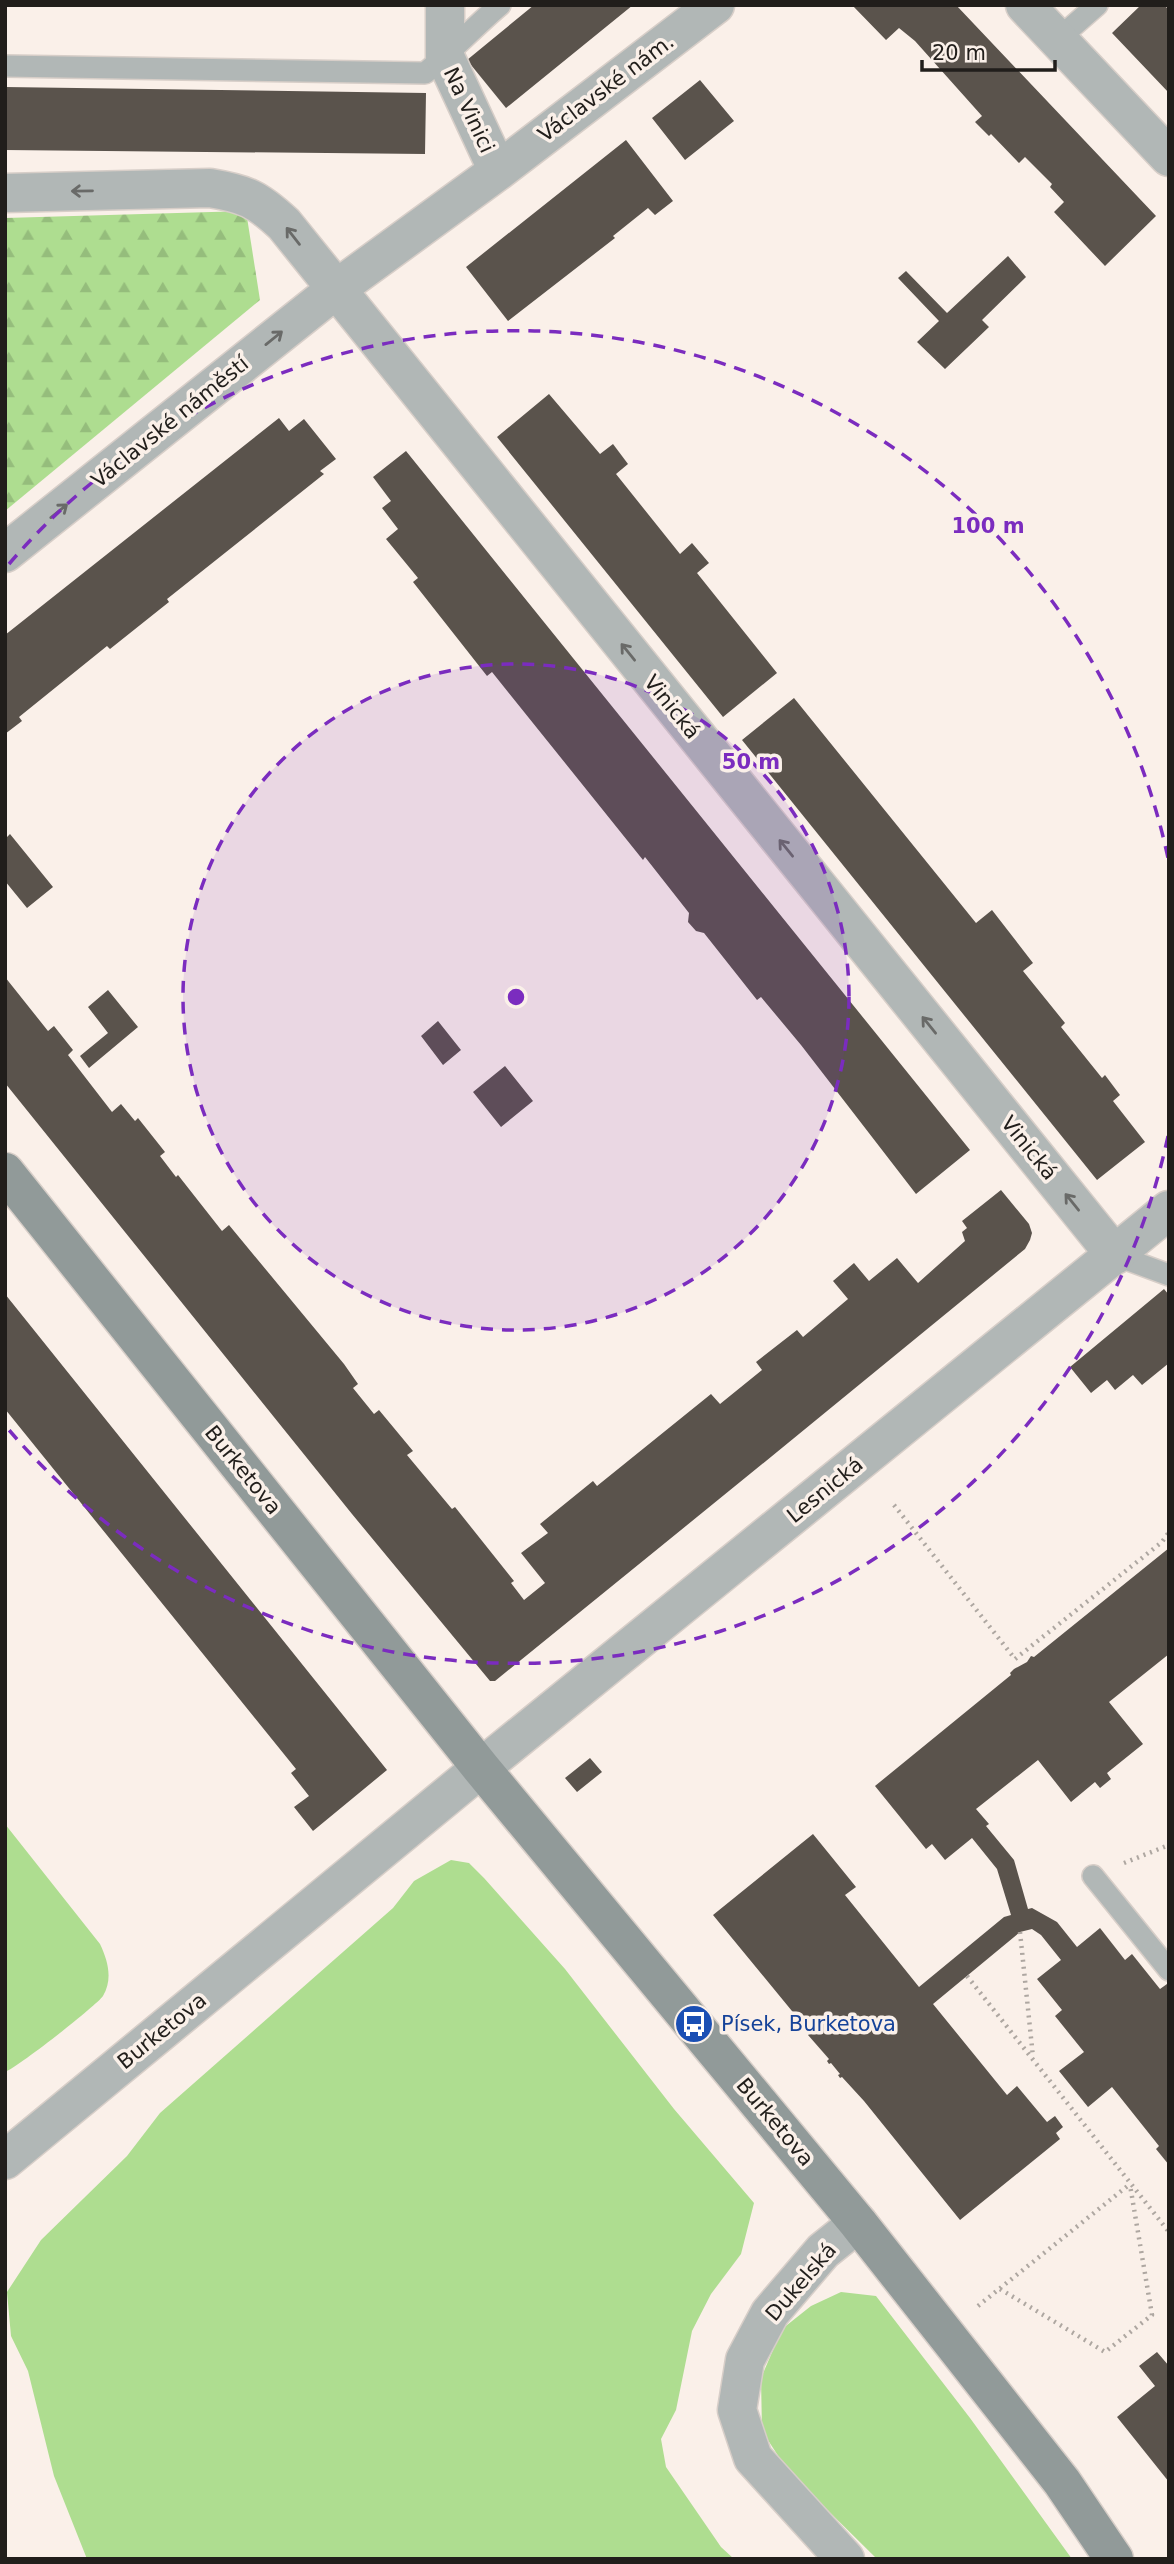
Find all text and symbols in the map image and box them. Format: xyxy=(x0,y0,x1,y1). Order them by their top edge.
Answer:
scale bar xyxy=(922,28,1055,72)
street label: Václavské nám. xyxy=(533,29,679,147)
text: 20 m xyxy=(932,41,986,65)
street label: Na Vinici xyxy=(439,63,499,157)
one-way arrow xyxy=(71,185,94,198)
one-way arrow xyxy=(286,227,301,245)
one-way arrow xyxy=(265,330,283,346)
street label: Václavské náměstí xyxy=(87,351,254,493)
one-way arrow xyxy=(49,503,67,518)
text: 100 m xyxy=(951,514,1025,538)
one-way arrow xyxy=(620,644,635,662)
street label: Vinická xyxy=(639,670,705,744)
text: 50 m xyxy=(722,750,780,774)
one-way arrow xyxy=(778,840,794,858)
centre of rings xyxy=(504,985,528,1009)
one-way arrow xyxy=(922,1016,937,1035)
street label: Vinická xyxy=(996,1111,1062,1185)
one-way arrow xyxy=(1064,1193,1080,1211)
street label: Burketova xyxy=(200,1421,286,1519)
street label: Lesnická xyxy=(782,1452,868,1528)
street label: Burketova xyxy=(113,1988,211,2074)
bus stop icon: Písek, Burketova xyxy=(673,2003,715,2045)
place label: Písek, Burketova xyxy=(721,2012,896,2036)
street label: Burketova xyxy=(731,2073,819,2171)
street label: Dukelská xyxy=(761,2238,841,2326)

